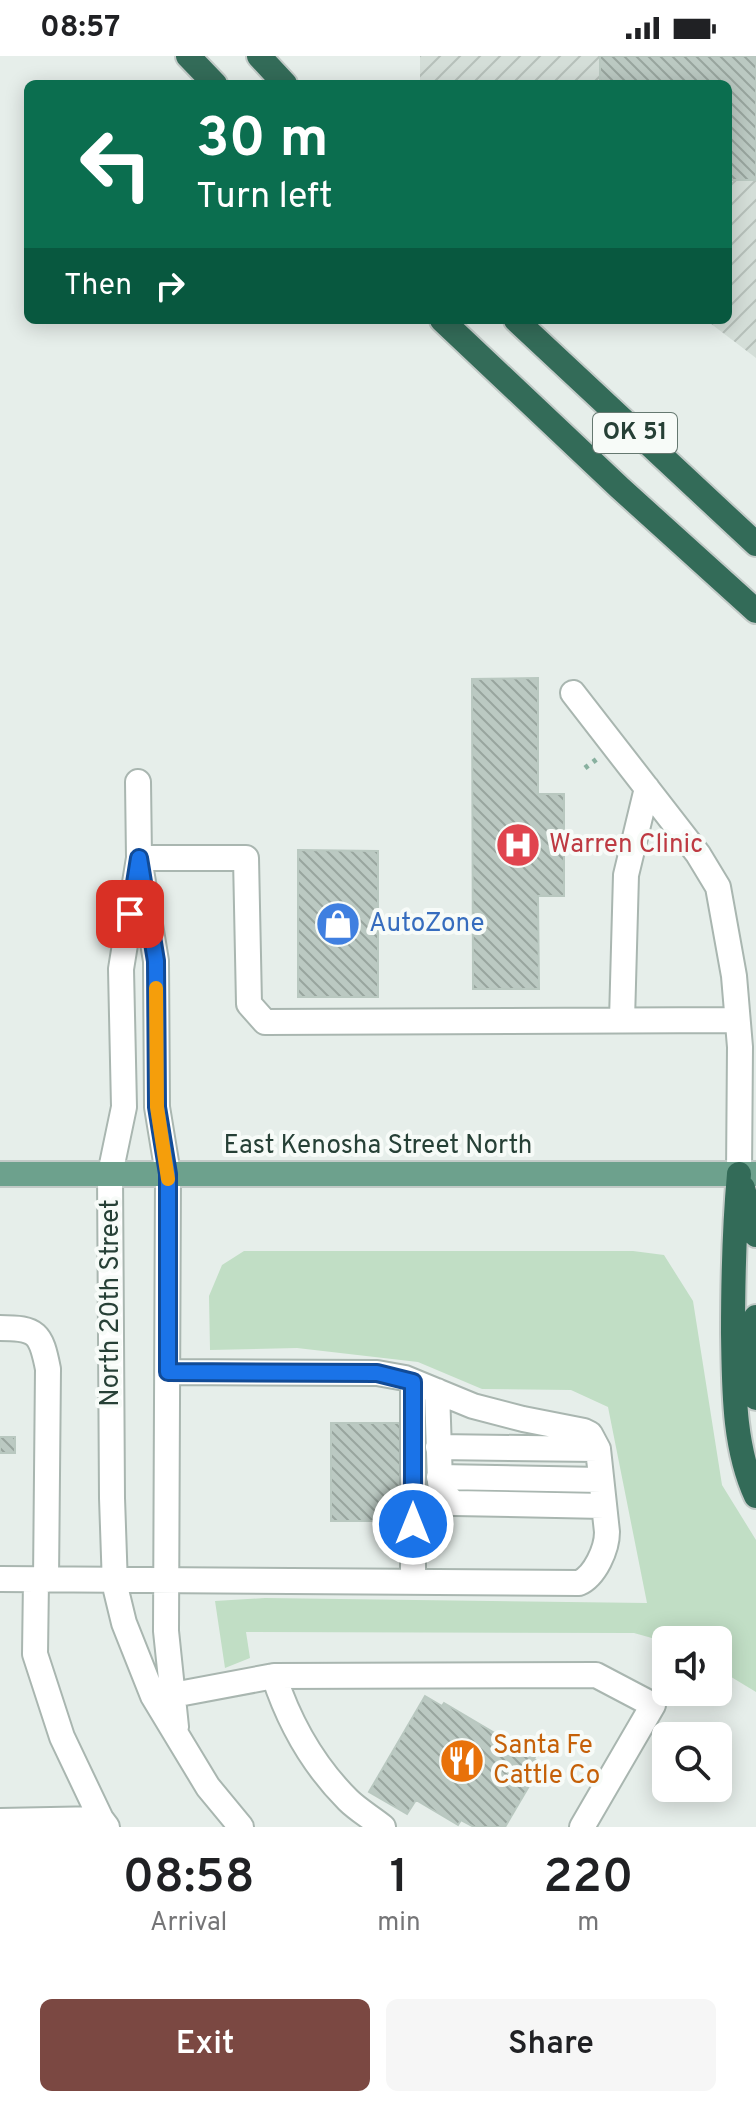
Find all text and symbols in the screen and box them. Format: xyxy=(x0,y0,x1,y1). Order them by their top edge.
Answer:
text: 08:57 xyxy=(40,10,120,47)
text: 30 m xyxy=(196,106,329,176)
icon: left xyxy=(64,112,168,216)
text: Turn left xyxy=(196,175,333,221)
icon: right xyxy=(148,264,192,308)
text: Then xyxy=(64,268,132,305)
road number: OK 51 xyxy=(593,413,677,453)
hospital icon: Warren Clinic xyxy=(494,821,542,869)
place label: Warren Clinic xyxy=(549,829,703,862)
pin xyxy=(96,880,164,948)
icon: arrive xyxy=(108,892,152,936)
shop icon: AutoZone xyxy=(314,900,362,948)
place label: AutoZone xyxy=(369,908,485,941)
street label: East Kenosha Street North xyxy=(224,1130,532,1163)
street label: North 20th Street xyxy=(95,1199,128,1407)
position arrow xyxy=(371,1482,455,1566)
map controls xyxy=(652,1626,732,1802)
button: sound xyxy=(652,1626,732,1706)
button: search xyxy=(652,1722,732,1802)
place label: Santa Fe Cattle Co xyxy=(493,1730,600,1793)
restaurant icon: Santa Fe Cattle Co xyxy=(438,1737,486,1785)
text: 08:58 xyxy=(123,1849,255,1909)
text: 1 xyxy=(390,1849,408,1909)
text: 220 xyxy=(543,1849,633,1909)
text: Arrival xyxy=(150,1907,227,1940)
text: min xyxy=(377,1907,421,1940)
text: m xyxy=(577,1907,599,1940)
button: Exit xyxy=(40,1999,370,2091)
button: Share xyxy=(386,1999,716,2091)

